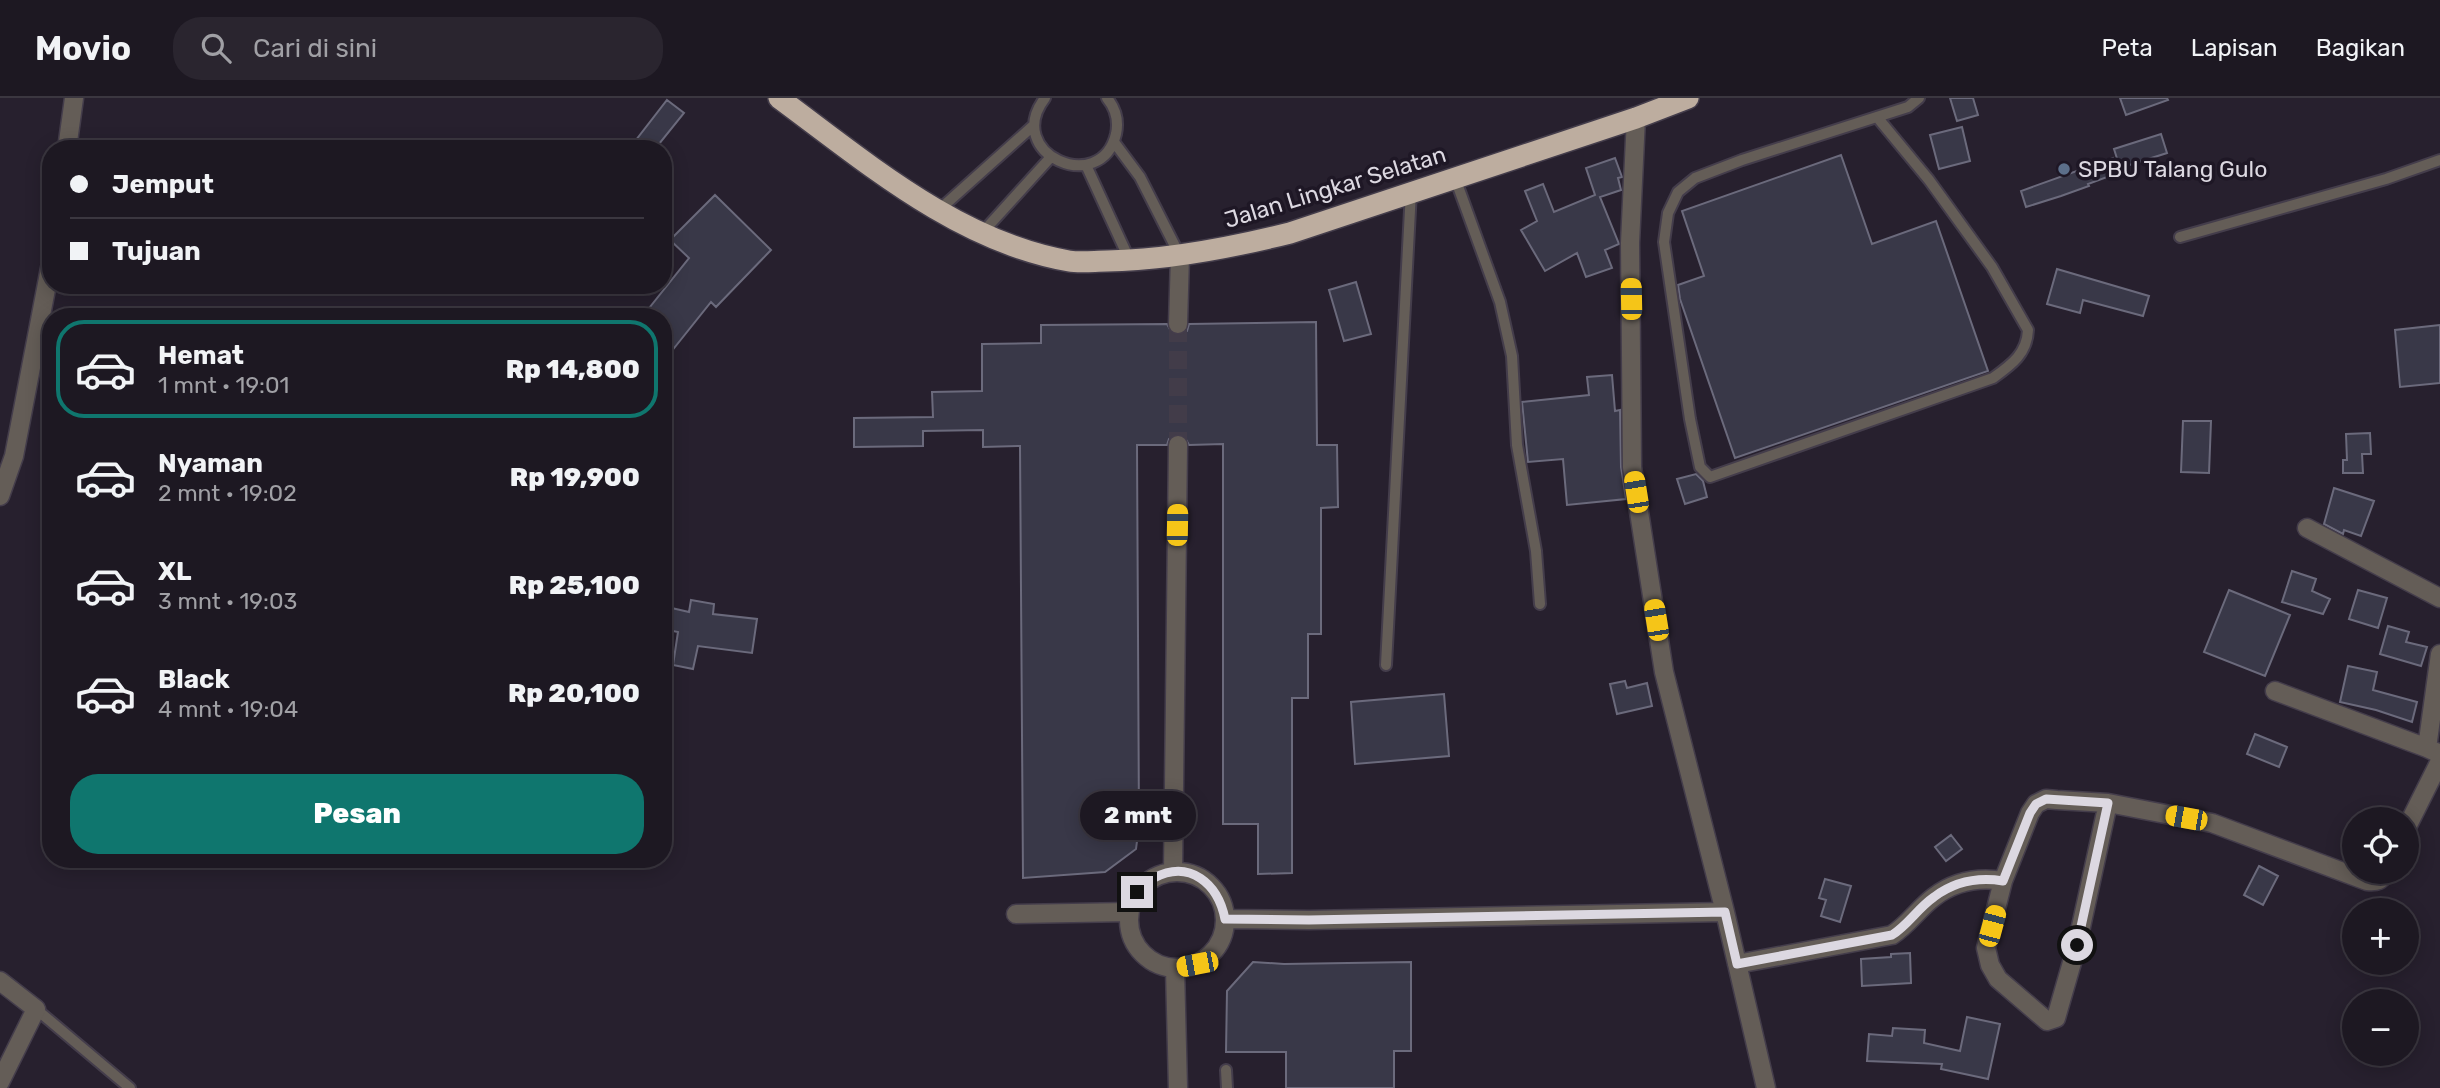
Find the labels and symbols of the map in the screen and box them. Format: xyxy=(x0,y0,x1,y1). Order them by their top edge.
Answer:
street label: Jalan Lingkar Selatan xyxy=(1221,140,1449,234)
place label: SPBU Talang Gulo xyxy=(2078,155,2267,183)
marker: SPBU Talang Gulo xyxy=(2056,161,2072,177)
car xyxy=(1621,278,1642,320)
car xyxy=(1623,470,1650,514)
car xyxy=(1167,504,1188,546)
car xyxy=(1643,598,1670,642)
callout: 2 mnt xyxy=(1079,790,1195,840)
car xyxy=(2164,804,2209,832)
route end xyxy=(1121,876,1153,908)
car xyxy=(1977,903,2008,949)
route start xyxy=(2061,929,2093,961)
car xyxy=(1175,950,1220,978)

